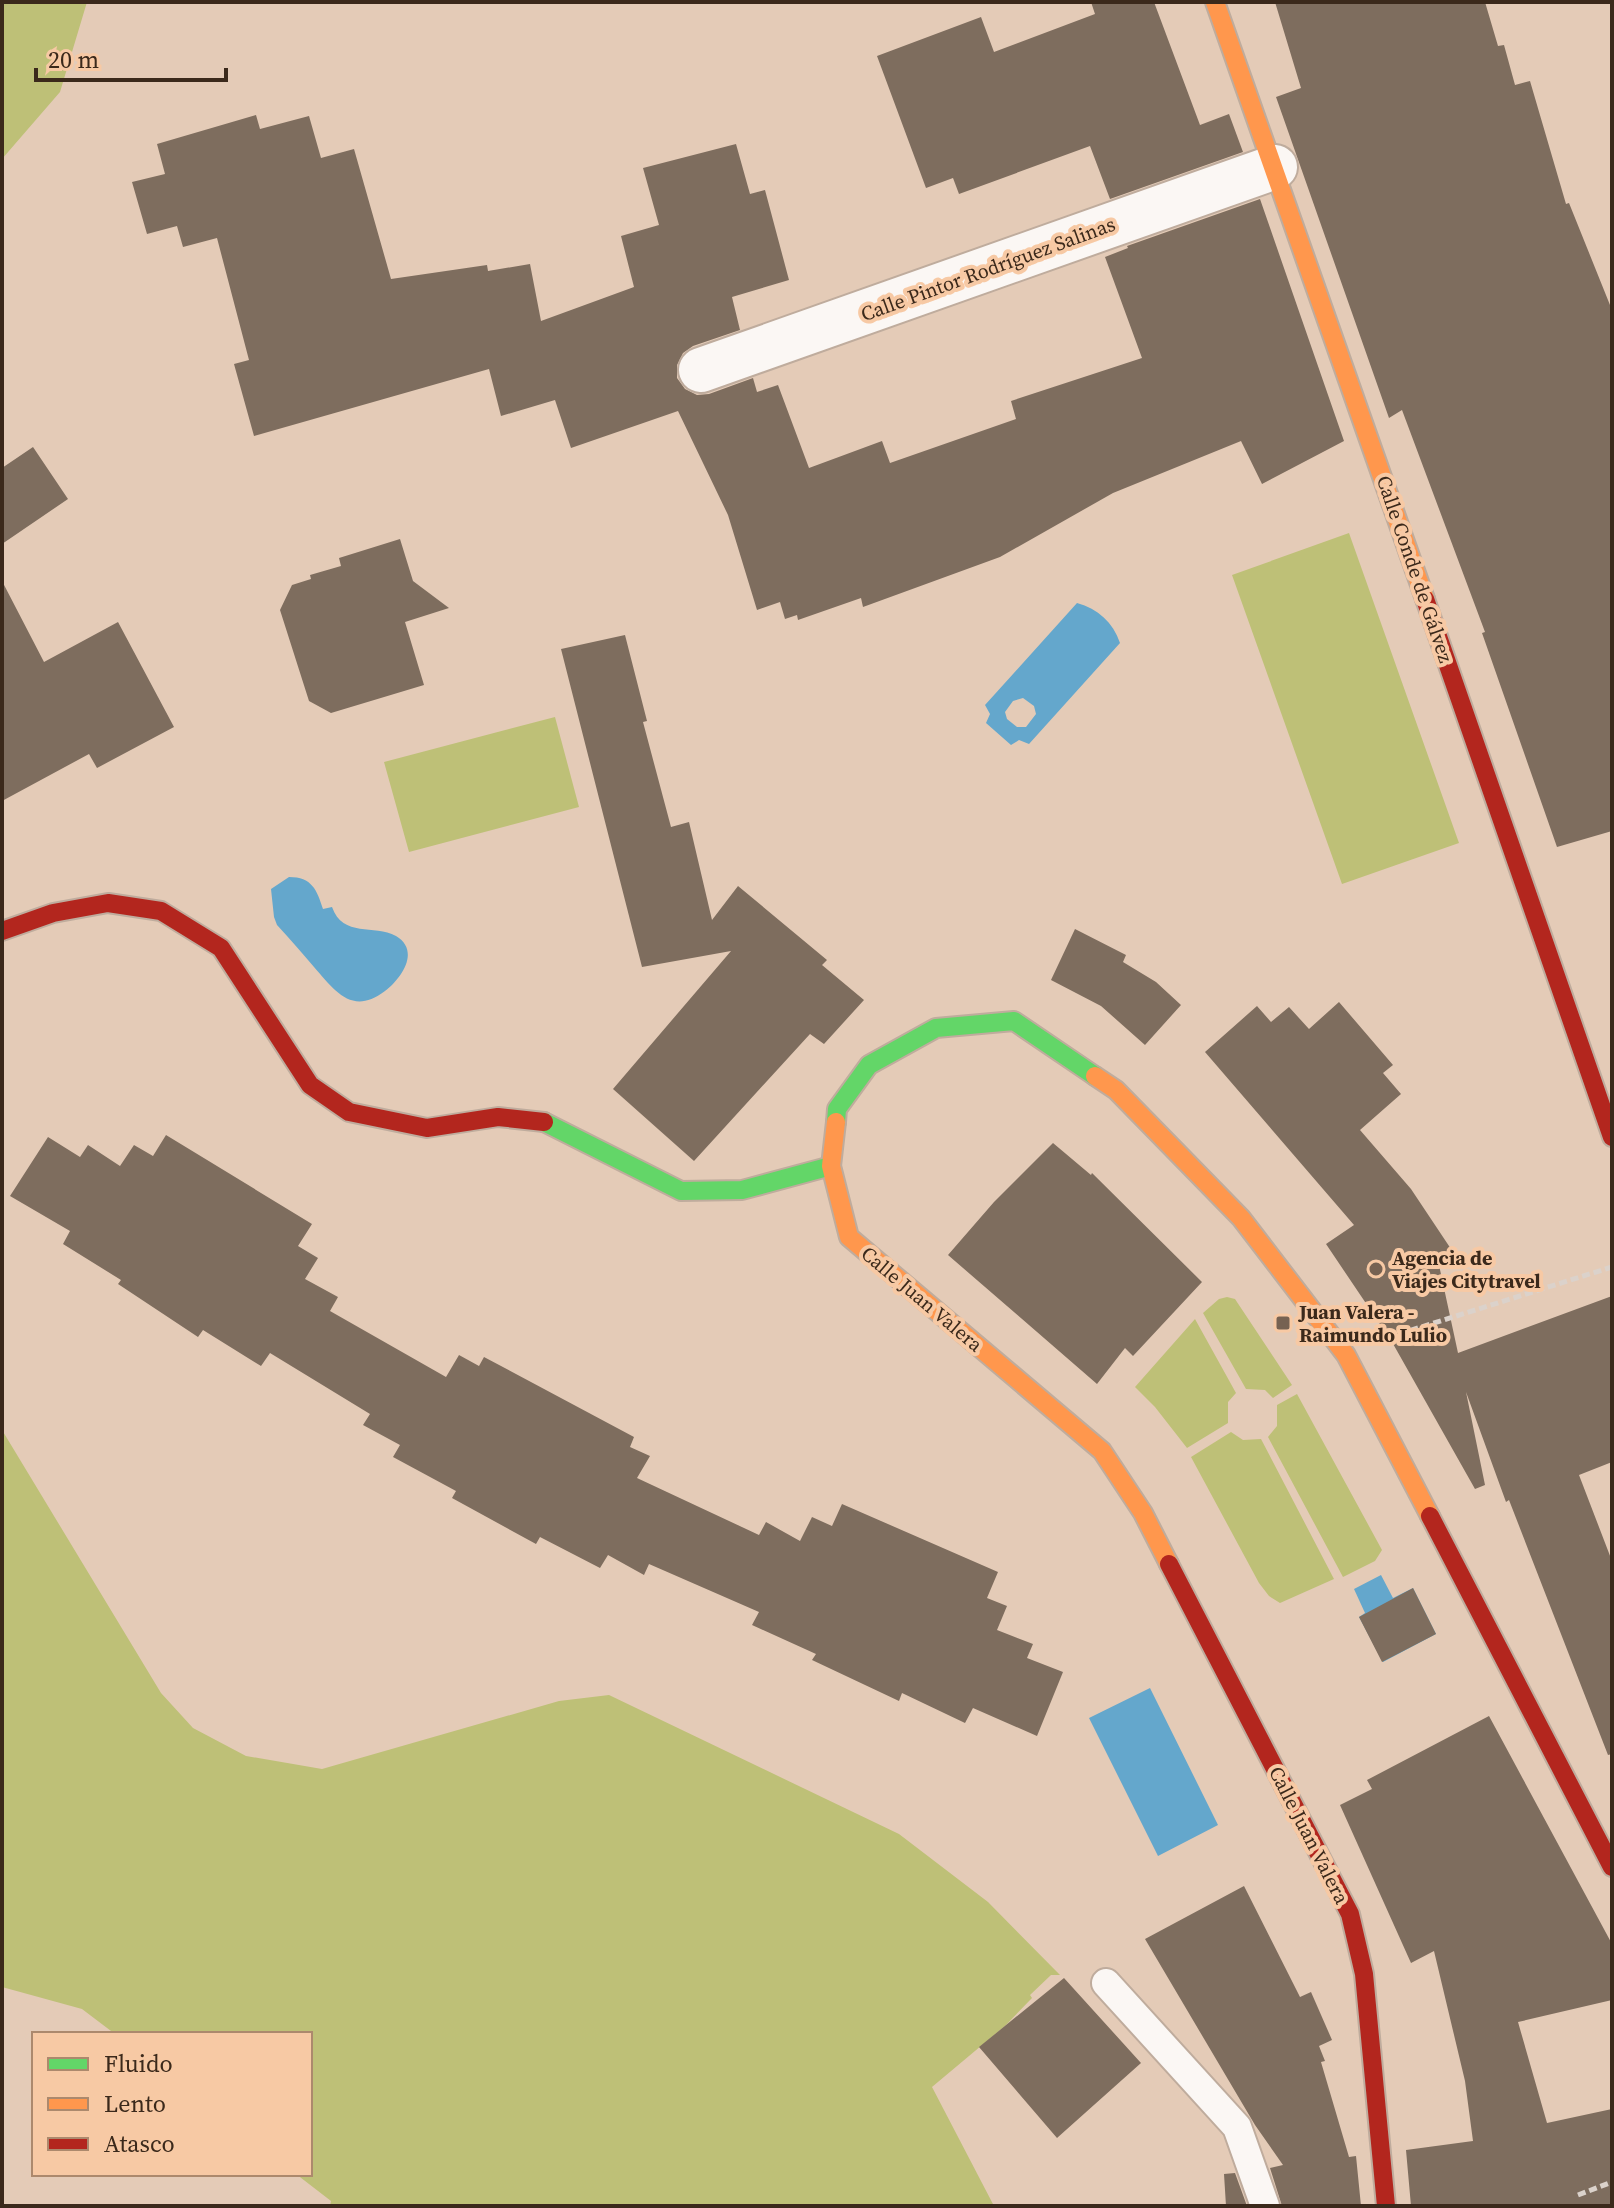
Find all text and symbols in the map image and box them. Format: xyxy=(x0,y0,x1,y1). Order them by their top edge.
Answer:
scale bar xyxy=(36,32,226,82)
text: 20 m xyxy=(48,43,99,76)
street label: Calle Pintor Rodríguez Salinas xyxy=(857,210,1119,328)
street label: Calle Conde de Gálvez xyxy=(1370,472,1460,666)
street label: Calle Juan Valera xyxy=(855,1240,989,1359)
place label: Agencia de Viajes Citytravel xyxy=(1392,1244,1541,1295)
marker: Agencia de Viajes Citytravel xyxy=(1367,1260,1385,1278)
place label: Juan Valera - Raimundo Lulio xyxy=(1297,1298,1447,1349)
marker: Juan Valera - Raimundo Lulio xyxy=(1274,1314,1292,1332)
street label: Calle Juan Valera xyxy=(1262,1761,1356,1909)
legend xyxy=(32,2032,312,2176)
text: Fluido xyxy=(104,2047,173,2080)
text: Lento xyxy=(104,2087,166,2120)
text: Atasco xyxy=(104,2127,175,2160)

